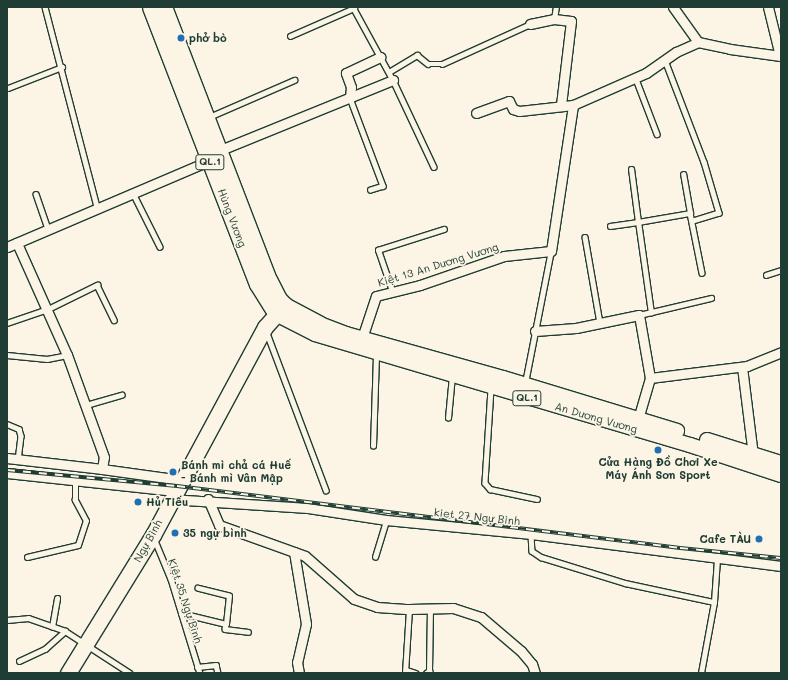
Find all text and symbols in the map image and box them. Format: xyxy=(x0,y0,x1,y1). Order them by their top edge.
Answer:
place label: phở bò xyxy=(189,31,227,45)
marker: phở bò xyxy=(176,33,186,43)
road number: QL.1 xyxy=(195,154,225,170)
street label: Hùng Vương xyxy=(215,187,249,249)
street label: Kiệt 13 An Dương Vương xyxy=(376,240,500,290)
road number: QL.1 xyxy=(512,390,542,406)
street label: An Dương Vương xyxy=(553,400,639,436)
marker: Cửa Hàng Đồ Chơi Xe Máy Ánh Sơn Sport xyxy=(653,445,663,455)
place label: Cửa Hàng Đồ Chơi Xe Máy Ánh Sơn Sport xyxy=(598,456,718,482)
place label: Bánh mì chả cá Huế - Bánh mì Vân Mập xyxy=(181,459,291,485)
marker: Bánh mì chả cá Huế - Bánh mì Vân Mập xyxy=(168,467,178,477)
place label: Hủ Tiếu xyxy=(146,495,188,509)
marker: Hủ Tiếu xyxy=(133,497,143,507)
street label: kiet 27 Ngự Bình xyxy=(433,506,521,528)
street label: Ngự Bình xyxy=(131,517,165,565)
place label: 35 ngự bình xyxy=(183,526,247,540)
marker: 35 ngự bình xyxy=(170,528,180,538)
place label: Cafe TÀU xyxy=(700,532,751,546)
marker: Cafe TÀU xyxy=(754,534,764,544)
street label: Kiệt 35 Ngự Bình xyxy=(165,557,205,645)

